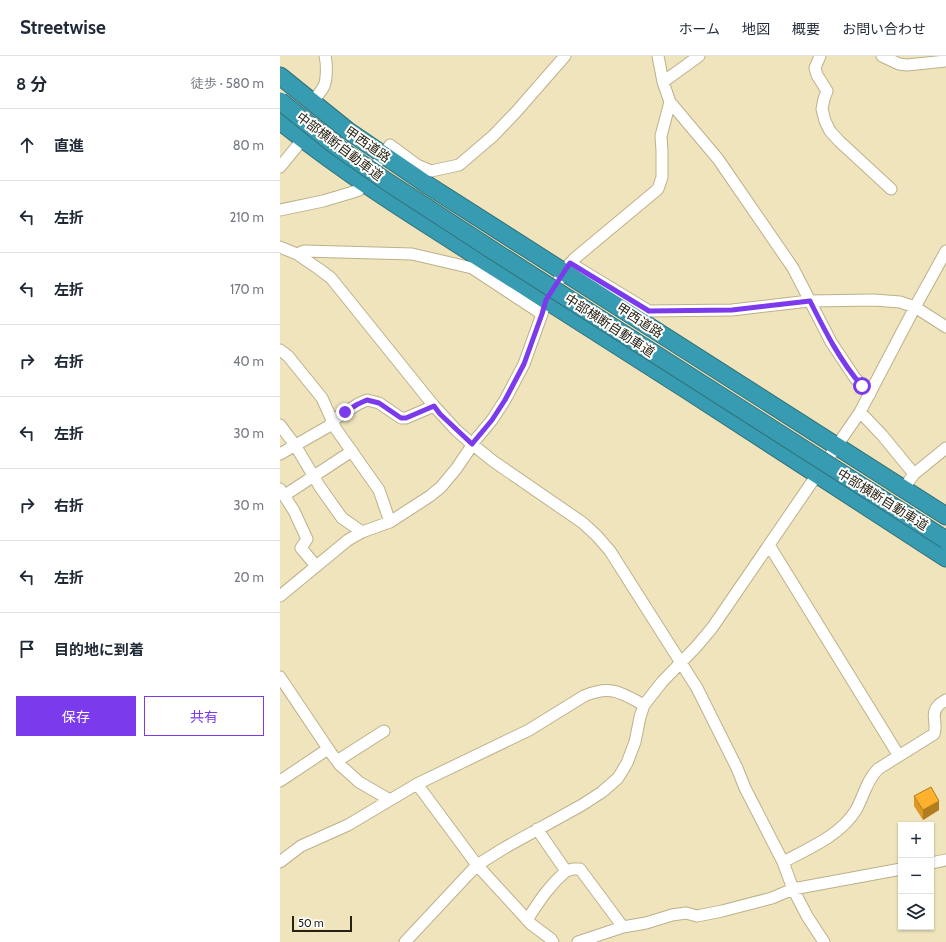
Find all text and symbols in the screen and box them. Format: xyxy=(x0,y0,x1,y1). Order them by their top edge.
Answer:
text: Streetwise xyxy=(20,16,106,39)
text: ホーム xyxy=(678,20,720,38)
text: 地図 xyxy=(742,20,770,38)
text: 概要 xyxy=(792,20,820,38)
text: お問い合わせ xyxy=(842,20,926,38)
text: 8 分 xyxy=(16,74,47,94)
text: 徒歩 · 580 m xyxy=(191,75,264,91)
street label: 中部横断自動車道 xyxy=(294,108,386,184)
street label: 甲西道路 xyxy=(342,123,394,165)
icon: ahead xyxy=(16,134,38,156)
text: 直進 xyxy=(54,137,84,155)
text: 80 m xyxy=(233,137,264,153)
icon: left xyxy=(16,206,38,228)
text: 左折 xyxy=(54,209,84,227)
text: 210 m xyxy=(230,209,264,225)
icon: left xyxy=(16,278,38,300)
text: 左折 xyxy=(54,281,84,299)
text: 170 m xyxy=(230,281,264,297)
street label: 中部横断自動車道 xyxy=(562,290,658,360)
street label: 甲西道路 xyxy=(614,299,666,341)
icon: right xyxy=(16,350,38,372)
text: 右折 xyxy=(54,353,84,371)
text: 40 m xyxy=(233,353,264,369)
route start xyxy=(853,377,871,395)
route end xyxy=(336,403,354,421)
icon: left xyxy=(16,422,38,444)
text: 左折 xyxy=(54,425,84,443)
text: 30 m xyxy=(234,425,264,441)
street label: 中部横断自動車道 xyxy=(835,465,931,533)
icon: right xyxy=(16,494,38,516)
text: 右折 xyxy=(54,497,84,515)
text: 30 m xyxy=(234,497,264,513)
icon: left xyxy=(16,566,38,588)
text: 左折 xyxy=(54,569,84,587)
text: 20 m xyxy=(234,569,264,585)
icon: arrive xyxy=(16,638,38,660)
text: 目的地に到着 xyxy=(54,641,144,659)
button: 保存 xyxy=(16,696,136,736)
button: 共有 xyxy=(144,696,264,736)
map controls xyxy=(898,822,934,930)
button: + xyxy=(898,822,934,858)
button: − xyxy=(898,858,934,894)
button: layers xyxy=(898,894,934,930)
scale bar xyxy=(292,914,352,933)
text: 50 m xyxy=(298,916,324,930)

